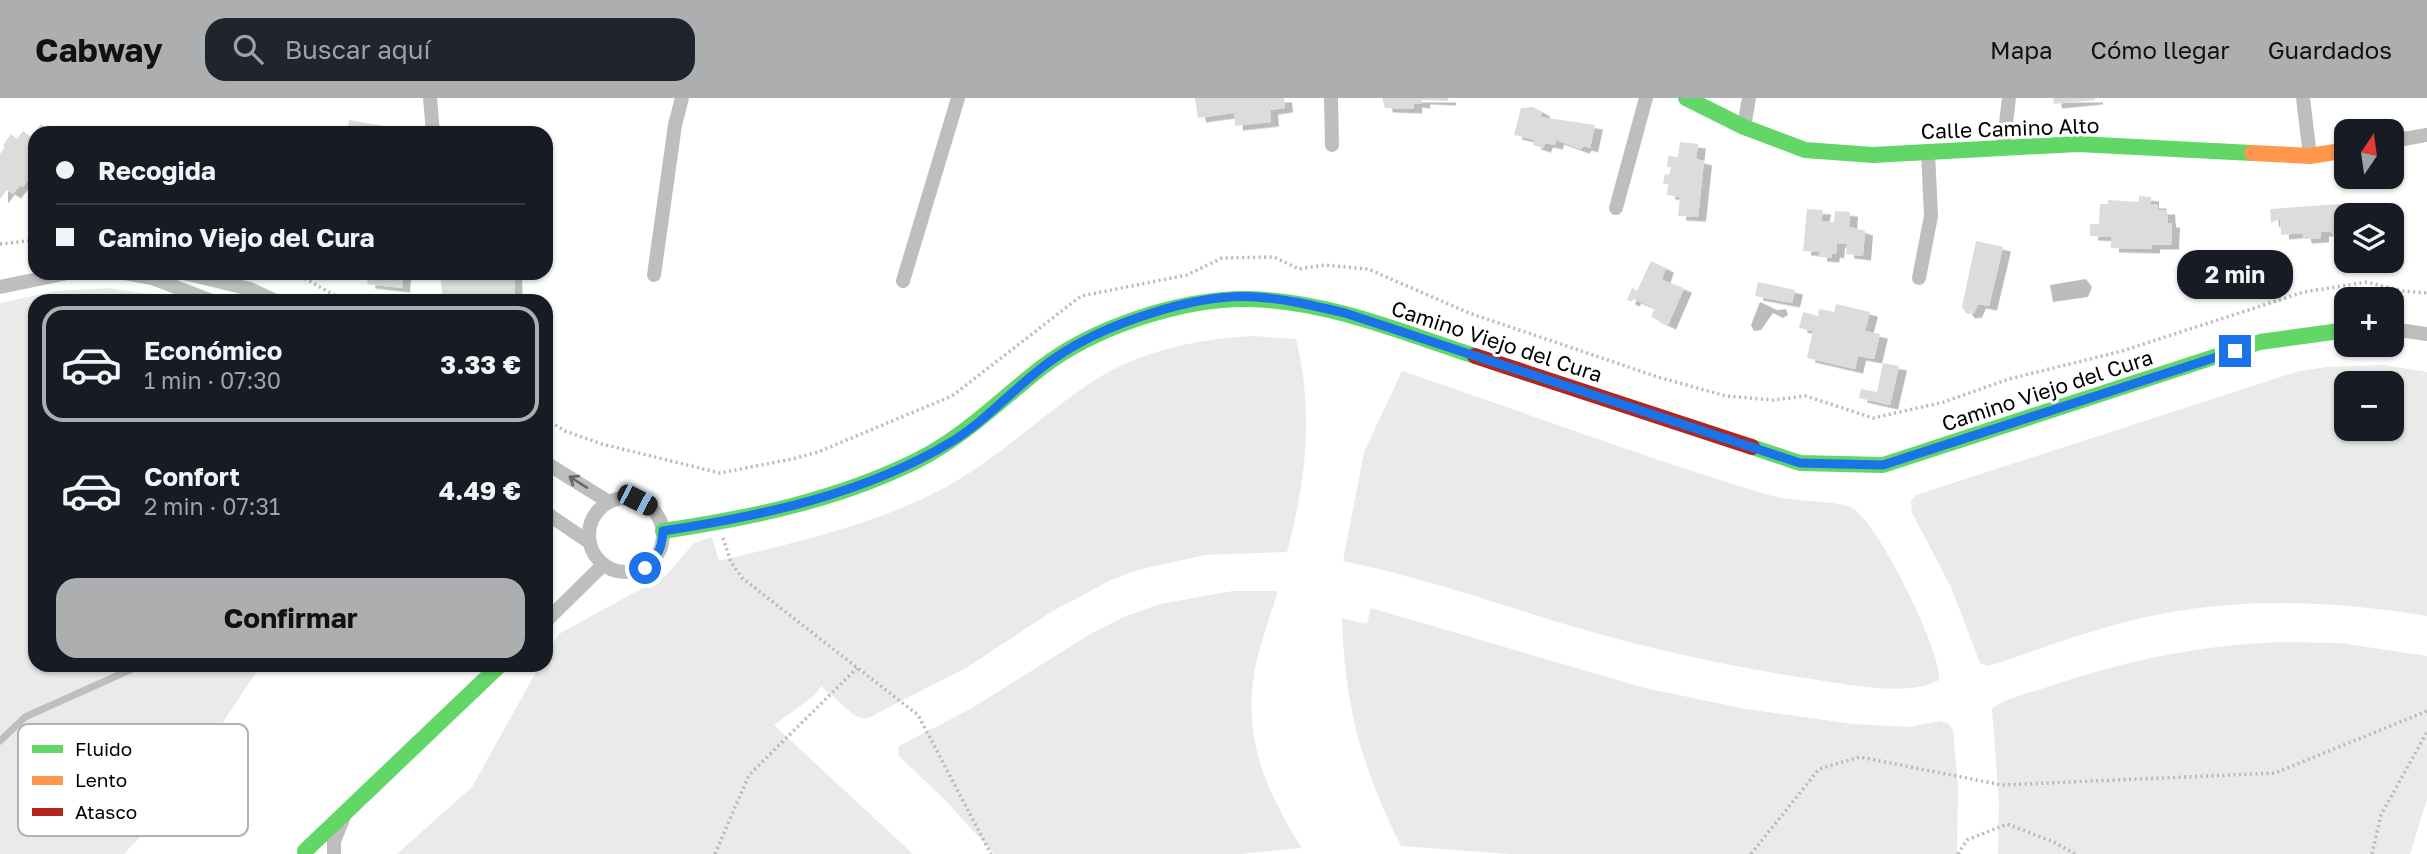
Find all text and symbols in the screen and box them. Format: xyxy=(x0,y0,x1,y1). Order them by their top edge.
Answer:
search box xyxy=(205,18,695,81)
text: Cabway xyxy=(35,30,163,69)
icon: search xyxy=(229,30,267,68)
text: Buscar aquí xyxy=(285,34,431,65)
text: Mapa xyxy=(1990,35,2053,64)
text: Cómo llegar xyxy=(2091,35,2230,64)
text: Guardados xyxy=(2268,35,2392,64)
street label: Calle Camino Alto xyxy=(1920,112,2100,144)
north arrow xyxy=(2334,119,2404,189)
map controls xyxy=(2334,119,2404,441)
text: Recogida xyxy=(98,155,216,186)
button: layers xyxy=(2334,203,2404,273)
text: Camino Viejo del Cura xyxy=(98,222,375,253)
callout: 2 min xyxy=(2177,250,2293,299)
text: 2 min xyxy=(2205,260,2265,288)
button: + xyxy=(2334,287,2404,357)
street label: Camino Viejo del Cura xyxy=(1388,295,1606,387)
icon: car xyxy=(60,333,123,396)
text: Económico xyxy=(144,335,282,366)
route end xyxy=(2219,335,2251,367)
street label: Camino Viejo del Cura xyxy=(1938,344,2156,436)
text: 3.33 € xyxy=(440,349,521,380)
text: 1 min · 07:30 xyxy=(144,366,281,394)
button: − xyxy=(2334,371,2404,441)
icon: car xyxy=(60,459,123,522)
text: Confort xyxy=(144,461,240,492)
text: 4.49 € xyxy=(439,475,521,506)
one-way arrow xyxy=(568,475,588,489)
car xyxy=(614,481,661,519)
text: 2 min · 07:31 xyxy=(144,492,280,520)
route start xyxy=(629,552,661,584)
button: Confirmar xyxy=(56,578,525,658)
legend xyxy=(18,724,248,836)
text: Fluido xyxy=(75,737,132,760)
text: Lento xyxy=(75,768,127,791)
text: Atasco xyxy=(75,800,137,823)

